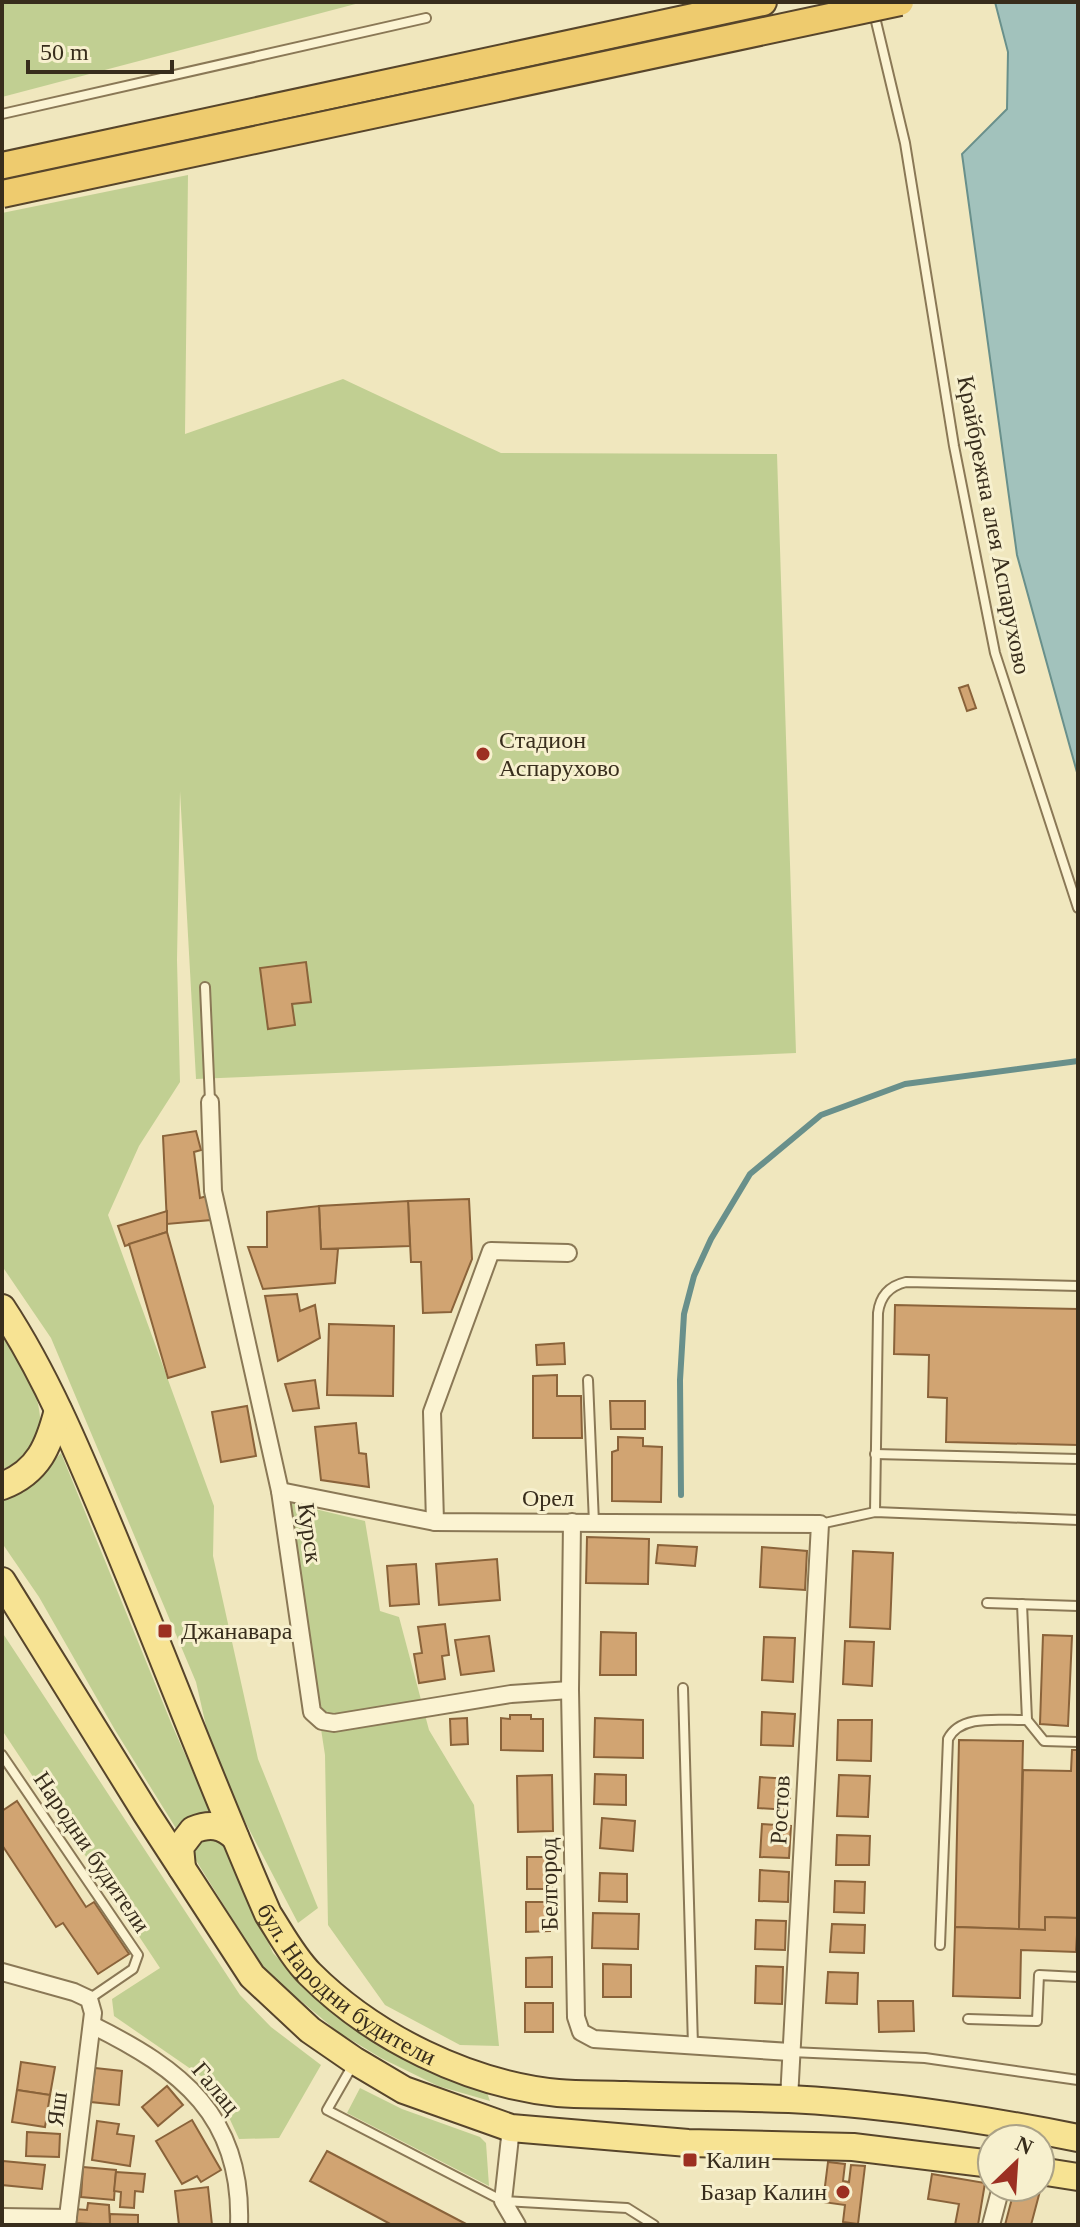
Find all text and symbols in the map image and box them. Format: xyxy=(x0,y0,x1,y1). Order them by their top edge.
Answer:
scale bar xyxy=(28,24,172,74)
text: 50 m xyxy=(40,39,89,65)
street label: Крайбрежна алея Аспарухово xyxy=(952,373,1036,677)
place label: Стадион Аспарухово xyxy=(499,727,620,781)
marker: Стадион Аспарухово xyxy=(474,745,492,763)
street label: Орел xyxy=(522,1485,574,1511)
street label: Курск xyxy=(293,1501,327,1565)
place label: Джанавара xyxy=(181,1618,293,1644)
marker: Джанавара xyxy=(156,1622,174,1640)
street label: Народни будители xyxy=(29,1767,155,1937)
street label: Ростов xyxy=(765,1775,795,1845)
street label: Белгород xyxy=(535,1837,563,1931)
street label: бул. Народни будители xyxy=(252,1900,440,2071)
street label: Галац xyxy=(187,2057,245,2119)
street label: Яш xyxy=(42,2090,72,2128)
north arrow xyxy=(976,2123,1056,2203)
text: N xyxy=(1012,2131,1037,2160)
place label: Калин xyxy=(706,2147,770,2173)
marker: Калин xyxy=(681,2151,699,2169)
place label: Базар Калин xyxy=(700,2179,827,2205)
marker: Базар Калин xyxy=(834,2183,852,2201)

